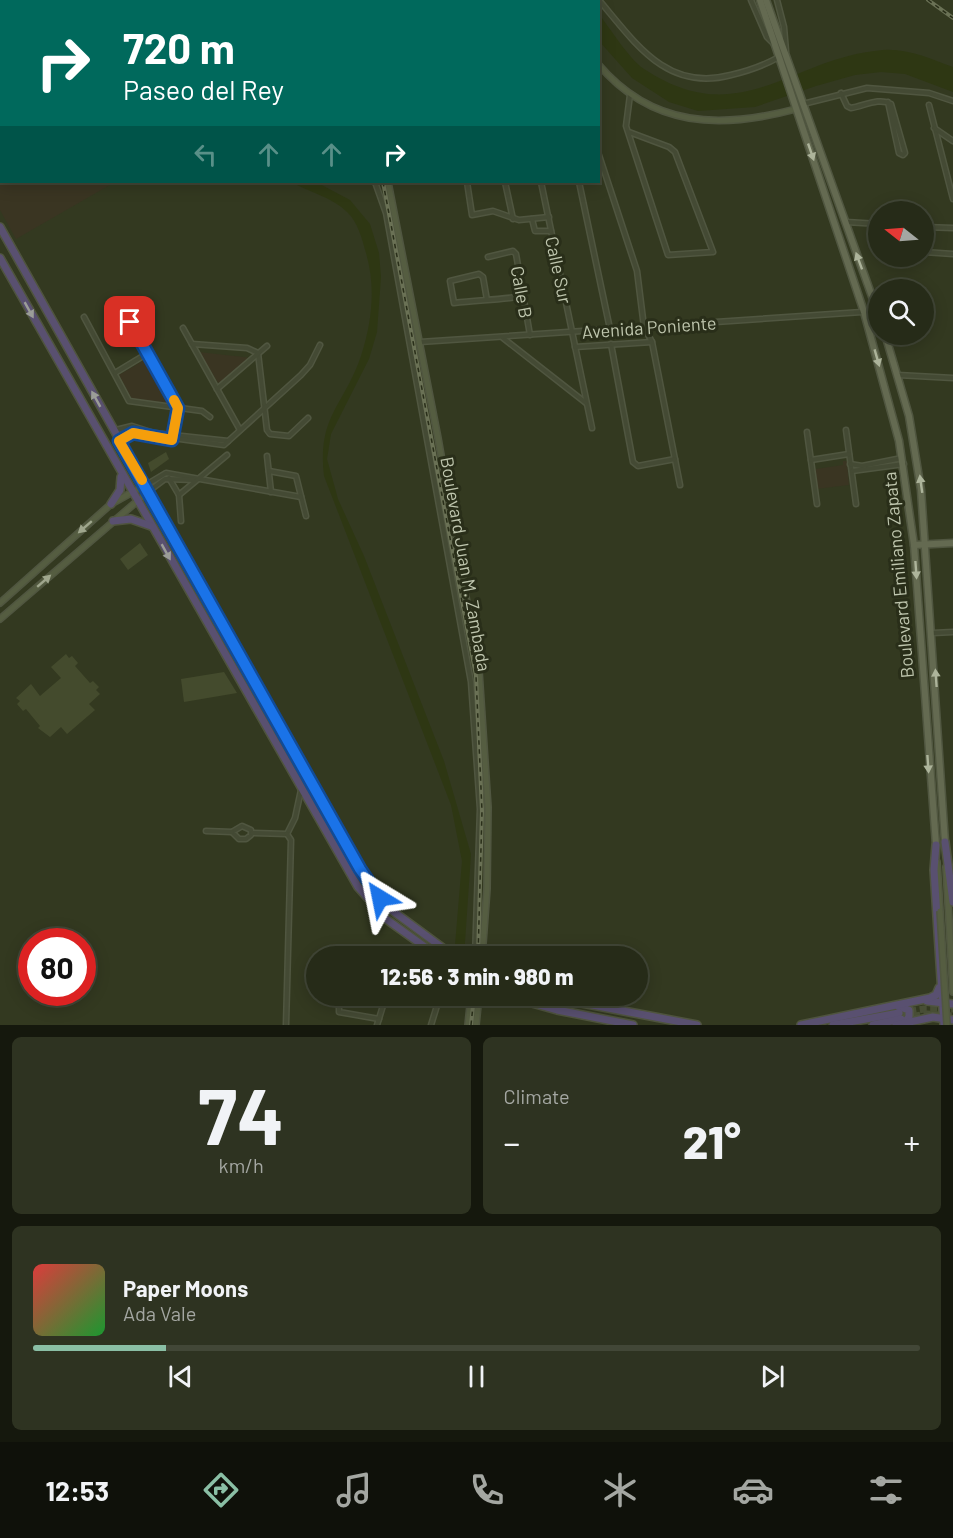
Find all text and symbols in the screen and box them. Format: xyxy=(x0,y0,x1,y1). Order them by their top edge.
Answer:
text: 720 m xyxy=(123,22,235,72)
icon: right xyxy=(24,24,102,102)
text: Paseo del Rey xyxy=(123,73,284,105)
icon: left xyxy=(189,138,222,171)
icon: ahead xyxy=(252,138,285,171)
icon: ahead xyxy=(315,138,348,171)
icon: right xyxy=(378,138,411,171)
one-way arrow xyxy=(806,143,816,161)
north arrow xyxy=(868,201,934,267)
map controls xyxy=(868,201,934,345)
street label: Calle Sur xyxy=(541,234,577,306)
one-way arrow xyxy=(854,252,863,270)
street label: Calle B xyxy=(507,264,537,320)
button: search xyxy=(868,279,934,345)
pin xyxy=(104,296,155,347)
one-way arrow xyxy=(23,301,33,318)
icon: arrive xyxy=(113,305,146,338)
street label: Avenida Poniente xyxy=(581,311,717,343)
one-way arrow xyxy=(873,349,882,367)
one-way arrow xyxy=(91,390,101,407)
street label: Boulevard Juan M. Zambada xyxy=(436,455,496,673)
street label: Boulevard Emiliano Zapata xyxy=(878,471,918,679)
one-way arrow xyxy=(916,474,925,493)
one-way arrow xyxy=(78,520,93,533)
one-way arrow xyxy=(161,544,171,561)
one-way arrow xyxy=(911,560,920,579)
one-way arrow xyxy=(36,574,52,587)
one-way arrow xyxy=(931,669,940,688)
one-way arrow xyxy=(924,755,933,774)
position arrow xyxy=(348,866,412,930)
speed limit sign: 80 xyxy=(18,928,96,1006)
text: 12:56 · 3 min · 980 m xyxy=(381,963,573,989)
text: 74 xyxy=(198,1067,284,1161)
text: Climate xyxy=(504,1084,570,1108)
text: 21° xyxy=(683,1114,741,1168)
text: − xyxy=(504,1122,520,1162)
text: + xyxy=(903,1122,920,1162)
text: km/h xyxy=(219,1153,264,1177)
text: Paper Moons xyxy=(123,1275,248,1301)
text: Ada Vale xyxy=(123,1301,196,1325)
icon: previous xyxy=(164,1360,197,1393)
icon: pause xyxy=(460,1360,493,1393)
icon: next xyxy=(756,1360,789,1393)
icon: directions xyxy=(200,1469,242,1511)
icon: music xyxy=(333,1469,375,1511)
icon: phone xyxy=(466,1469,508,1511)
icon: climate xyxy=(599,1469,641,1511)
icon: car xyxy=(732,1469,774,1511)
icon: filters xyxy=(865,1469,907,1511)
text: 12:53 xyxy=(46,1474,109,1506)

